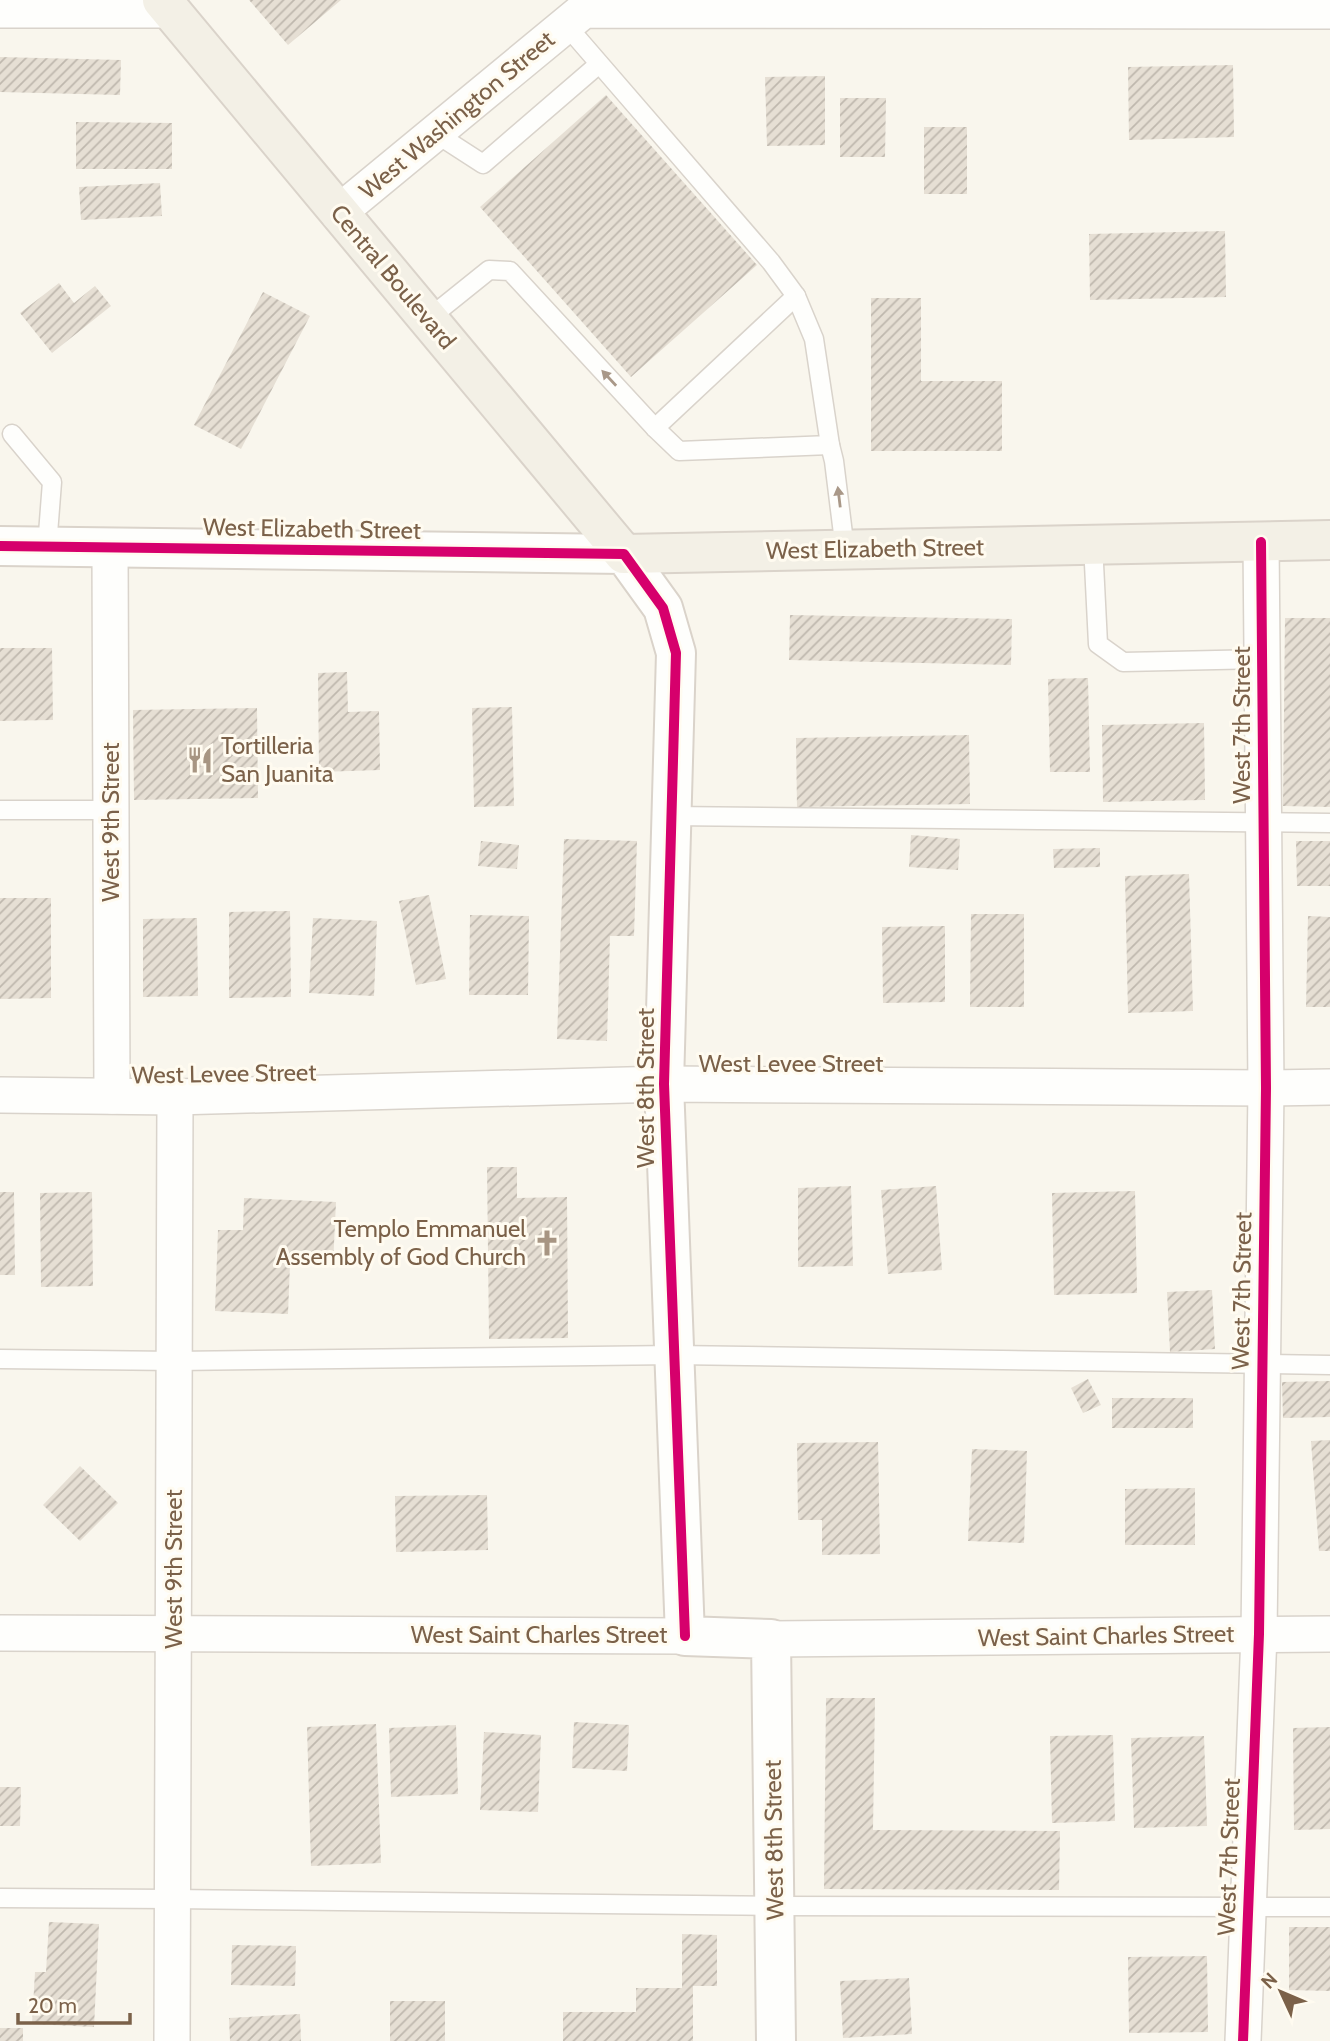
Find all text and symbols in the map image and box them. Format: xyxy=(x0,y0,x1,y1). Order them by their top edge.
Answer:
street label: West Washington Street xyxy=(353,24,560,205)
street label: Central Boulevard xyxy=(325,199,462,355)
one-way arrow xyxy=(601,370,617,387)
one-way arrow xyxy=(833,486,844,508)
street label: West Elizabeth Street xyxy=(203,512,421,545)
street label: West Elizabeth Street xyxy=(766,532,984,565)
street label: West 7th Street xyxy=(1227,646,1256,804)
place label: Tortilleria San Juanita xyxy=(221,731,334,788)
street label: West 9th Street xyxy=(96,742,125,902)
restaurant icon: Tortilleria San Juanita xyxy=(185,745,215,775)
street label: West 8th Street xyxy=(631,1008,660,1168)
street label: West Levee Street xyxy=(699,1049,883,1078)
street label: West Levee Street xyxy=(131,1057,317,1090)
street label: West 7th Street xyxy=(1226,1212,1257,1370)
place label: Templo Emmanuel Assembly of God Church xyxy=(276,1214,526,1271)
church icon: Templo Emmanuel Assembly of God Church xyxy=(532,1228,562,1258)
street label: West 9th Street xyxy=(159,1489,188,1649)
street label: West Saint Charles Street xyxy=(977,1619,1235,1652)
street label: West Saint Charles Street xyxy=(411,1620,667,1649)
street label: West 8th Street xyxy=(758,1760,789,1920)
street label: West 7th Street xyxy=(1211,1778,1246,1936)
north arrow xyxy=(1246,1957,1316,2027)
text: N xyxy=(1256,1968,1282,1993)
scale bar xyxy=(18,1982,130,2026)
text: 20 m xyxy=(28,1993,77,2018)

